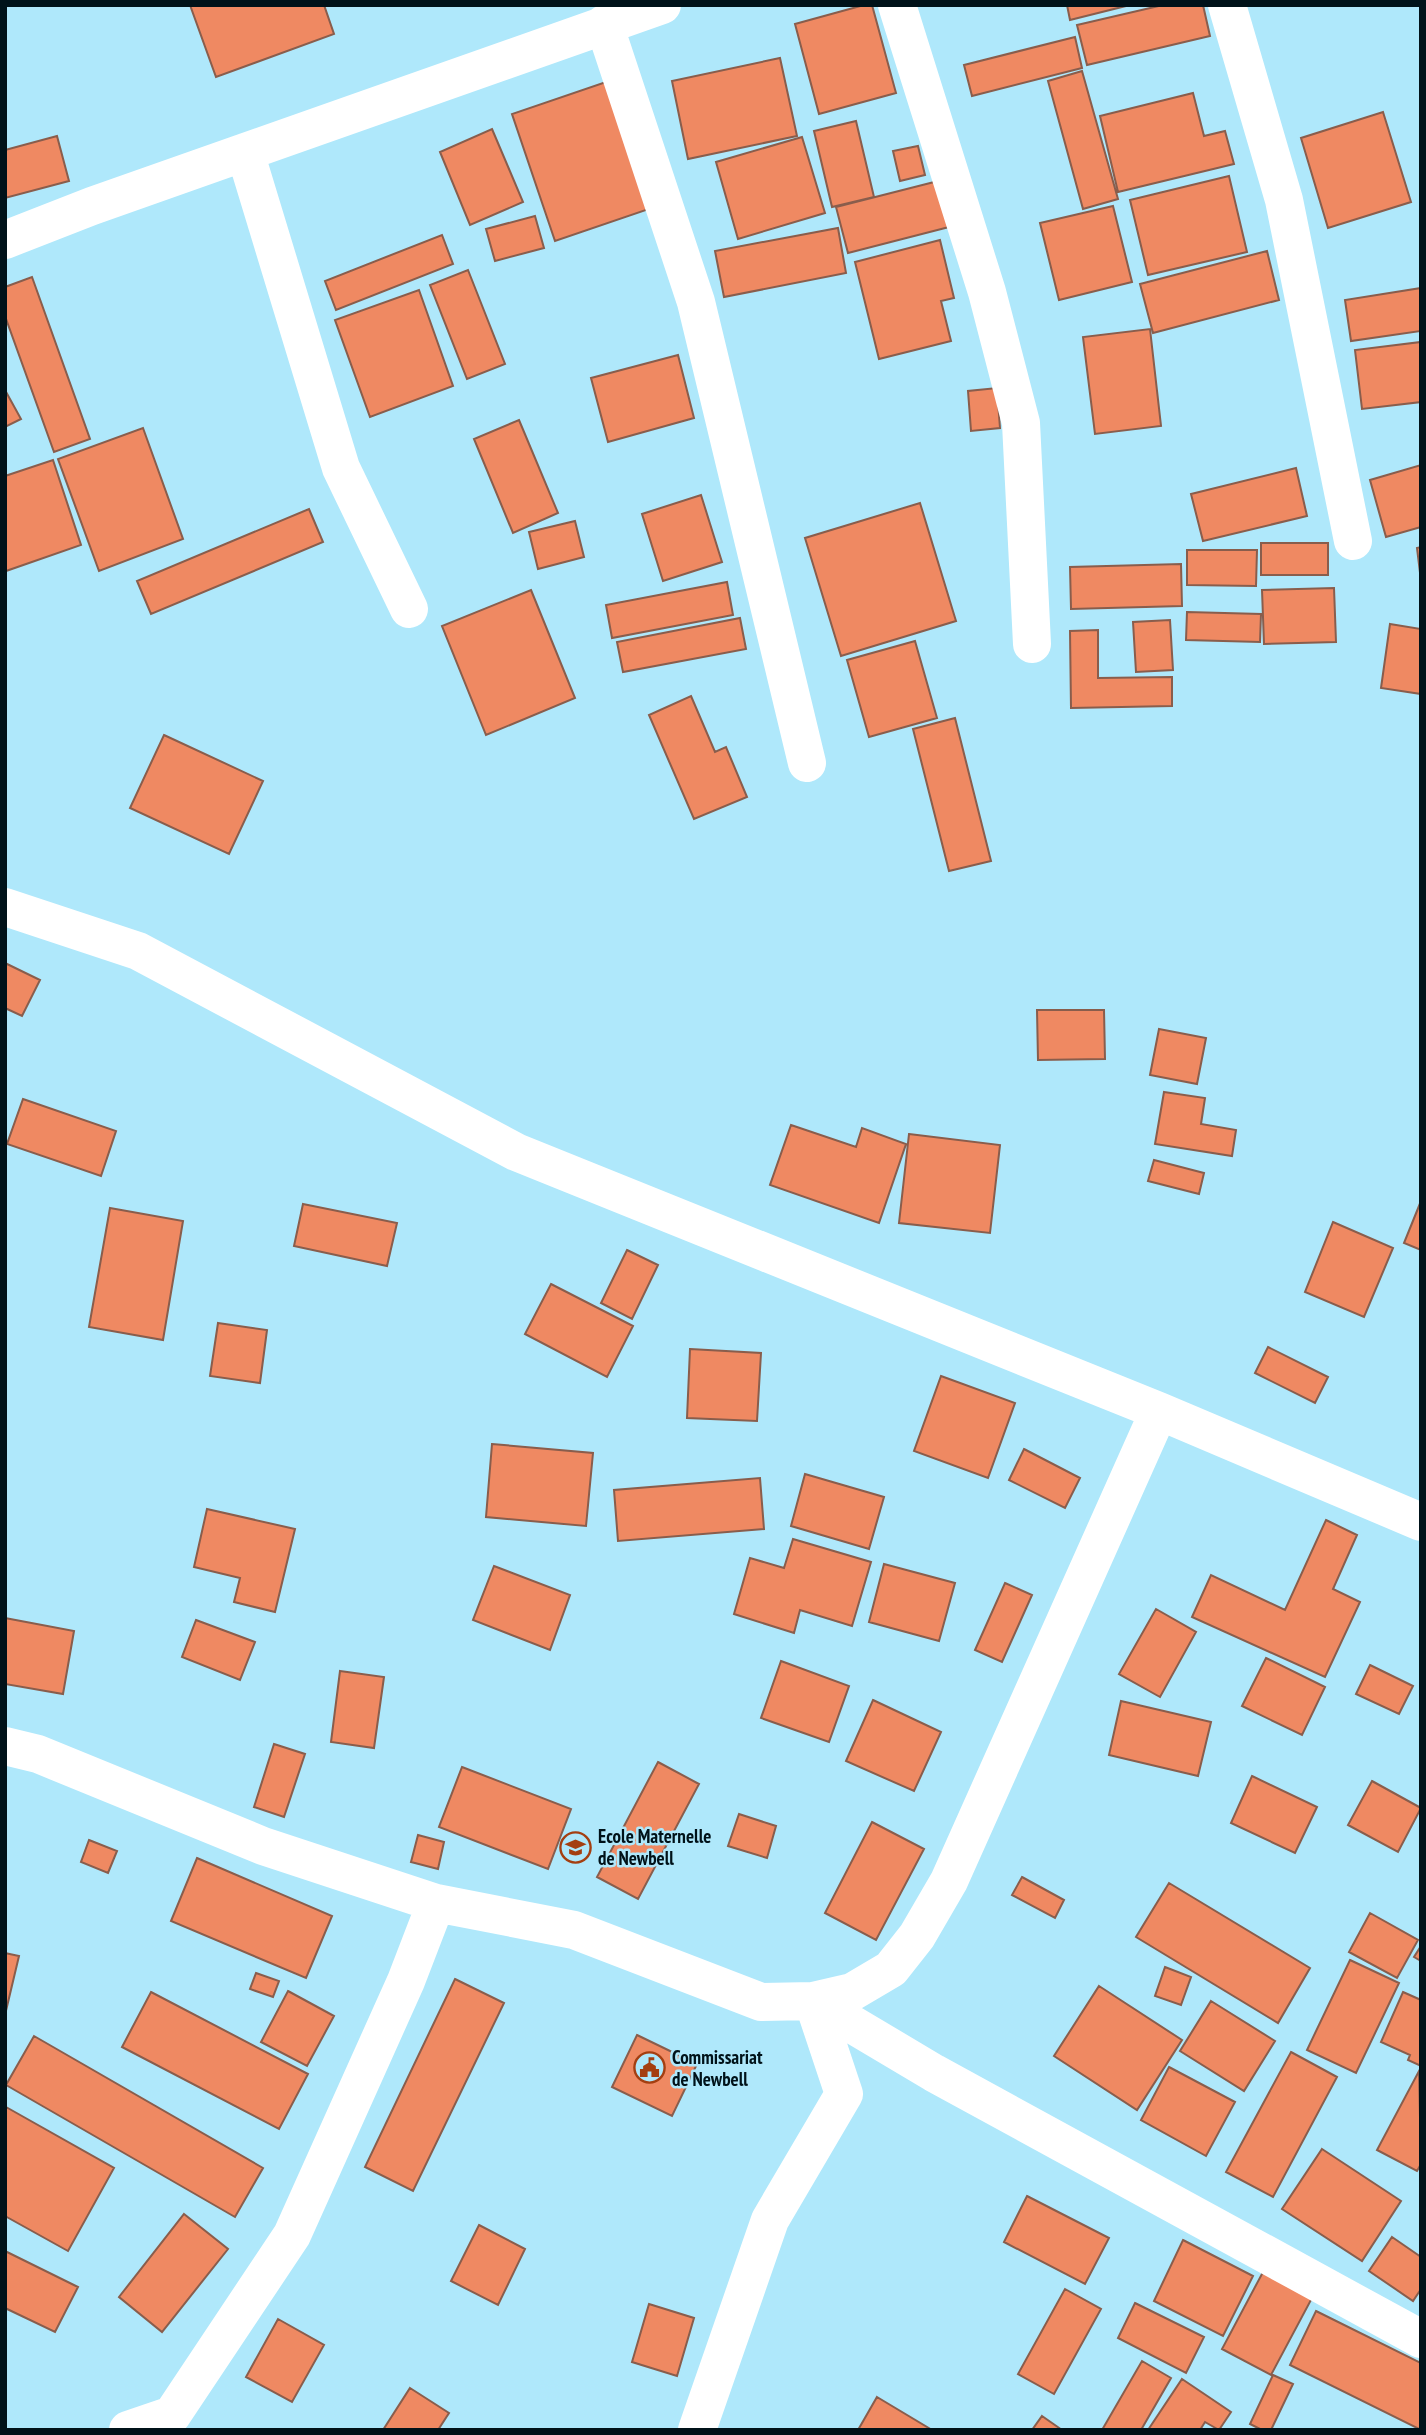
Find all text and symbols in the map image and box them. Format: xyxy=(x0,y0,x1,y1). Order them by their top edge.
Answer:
place label: Ecole Maternelle de Newbell xyxy=(598,1824,711,1870)
school or university icon: Ecole Maternelle de Newbell xyxy=(558,1830,592,1864)
place label: Commissariat de Newbell xyxy=(672,2045,763,2091)
public building icon: Commissariat de Newbell xyxy=(632,2051,666,2085)

